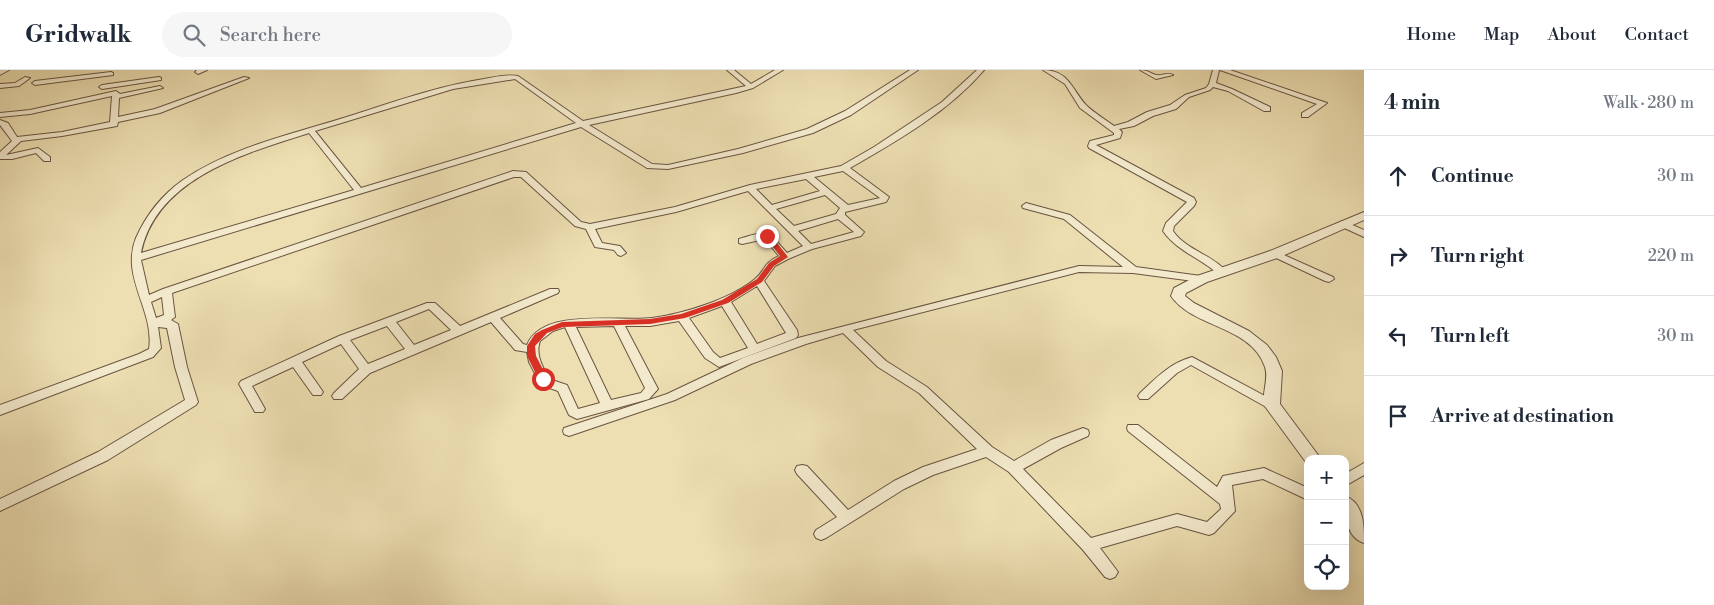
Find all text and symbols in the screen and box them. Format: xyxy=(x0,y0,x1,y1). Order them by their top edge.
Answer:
search box xyxy=(162,12,512,57)
text: Gridwalk xyxy=(25,20,132,50)
icon: search xyxy=(180,21,208,49)
text: Search here xyxy=(220,23,321,47)
text: Home xyxy=(1407,23,1456,46)
text: Map xyxy=(1484,23,1520,46)
text: About xyxy=(1548,23,1597,46)
text: Contact xyxy=(1625,23,1689,46)
text: 4 min xyxy=(1384,90,1440,116)
text: Walk · 280 m xyxy=(1603,93,1694,113)
icon: ahead xyxy=(1384,162,1412,190)
text: Continue xyxy=(1431,164,1514,188)
text: 30 m xyxy=(1657,166,1694,186)
route end xyxy=(756,225,779,248)
icon: right xyxy=(1384,242,1412,270)
text: Turn right xyxy=(1431,244,1524,268)
text: 220 m xyxy=(1648,246,1694,266)
icon: left xyxy=(1384,322,1412,350)
text: Turn left xyxy=(1431,324,1510,348)
text: 30 m xyxy=(1657,326,1694,346)
route start xyxy=(532,368,555,391)
icon: arrive xyxy=(1384,402,1412,430)
text: Arrive at destination xyxy=(1431,404,1614,428)
map controls xyxy=(1304,455,1349,590)
button: + xyxy=(1304,455,1349,500)
button: − xyxy=(1304,500,1349,545)
button: locate xyxy=(1304,545,1349,590)

